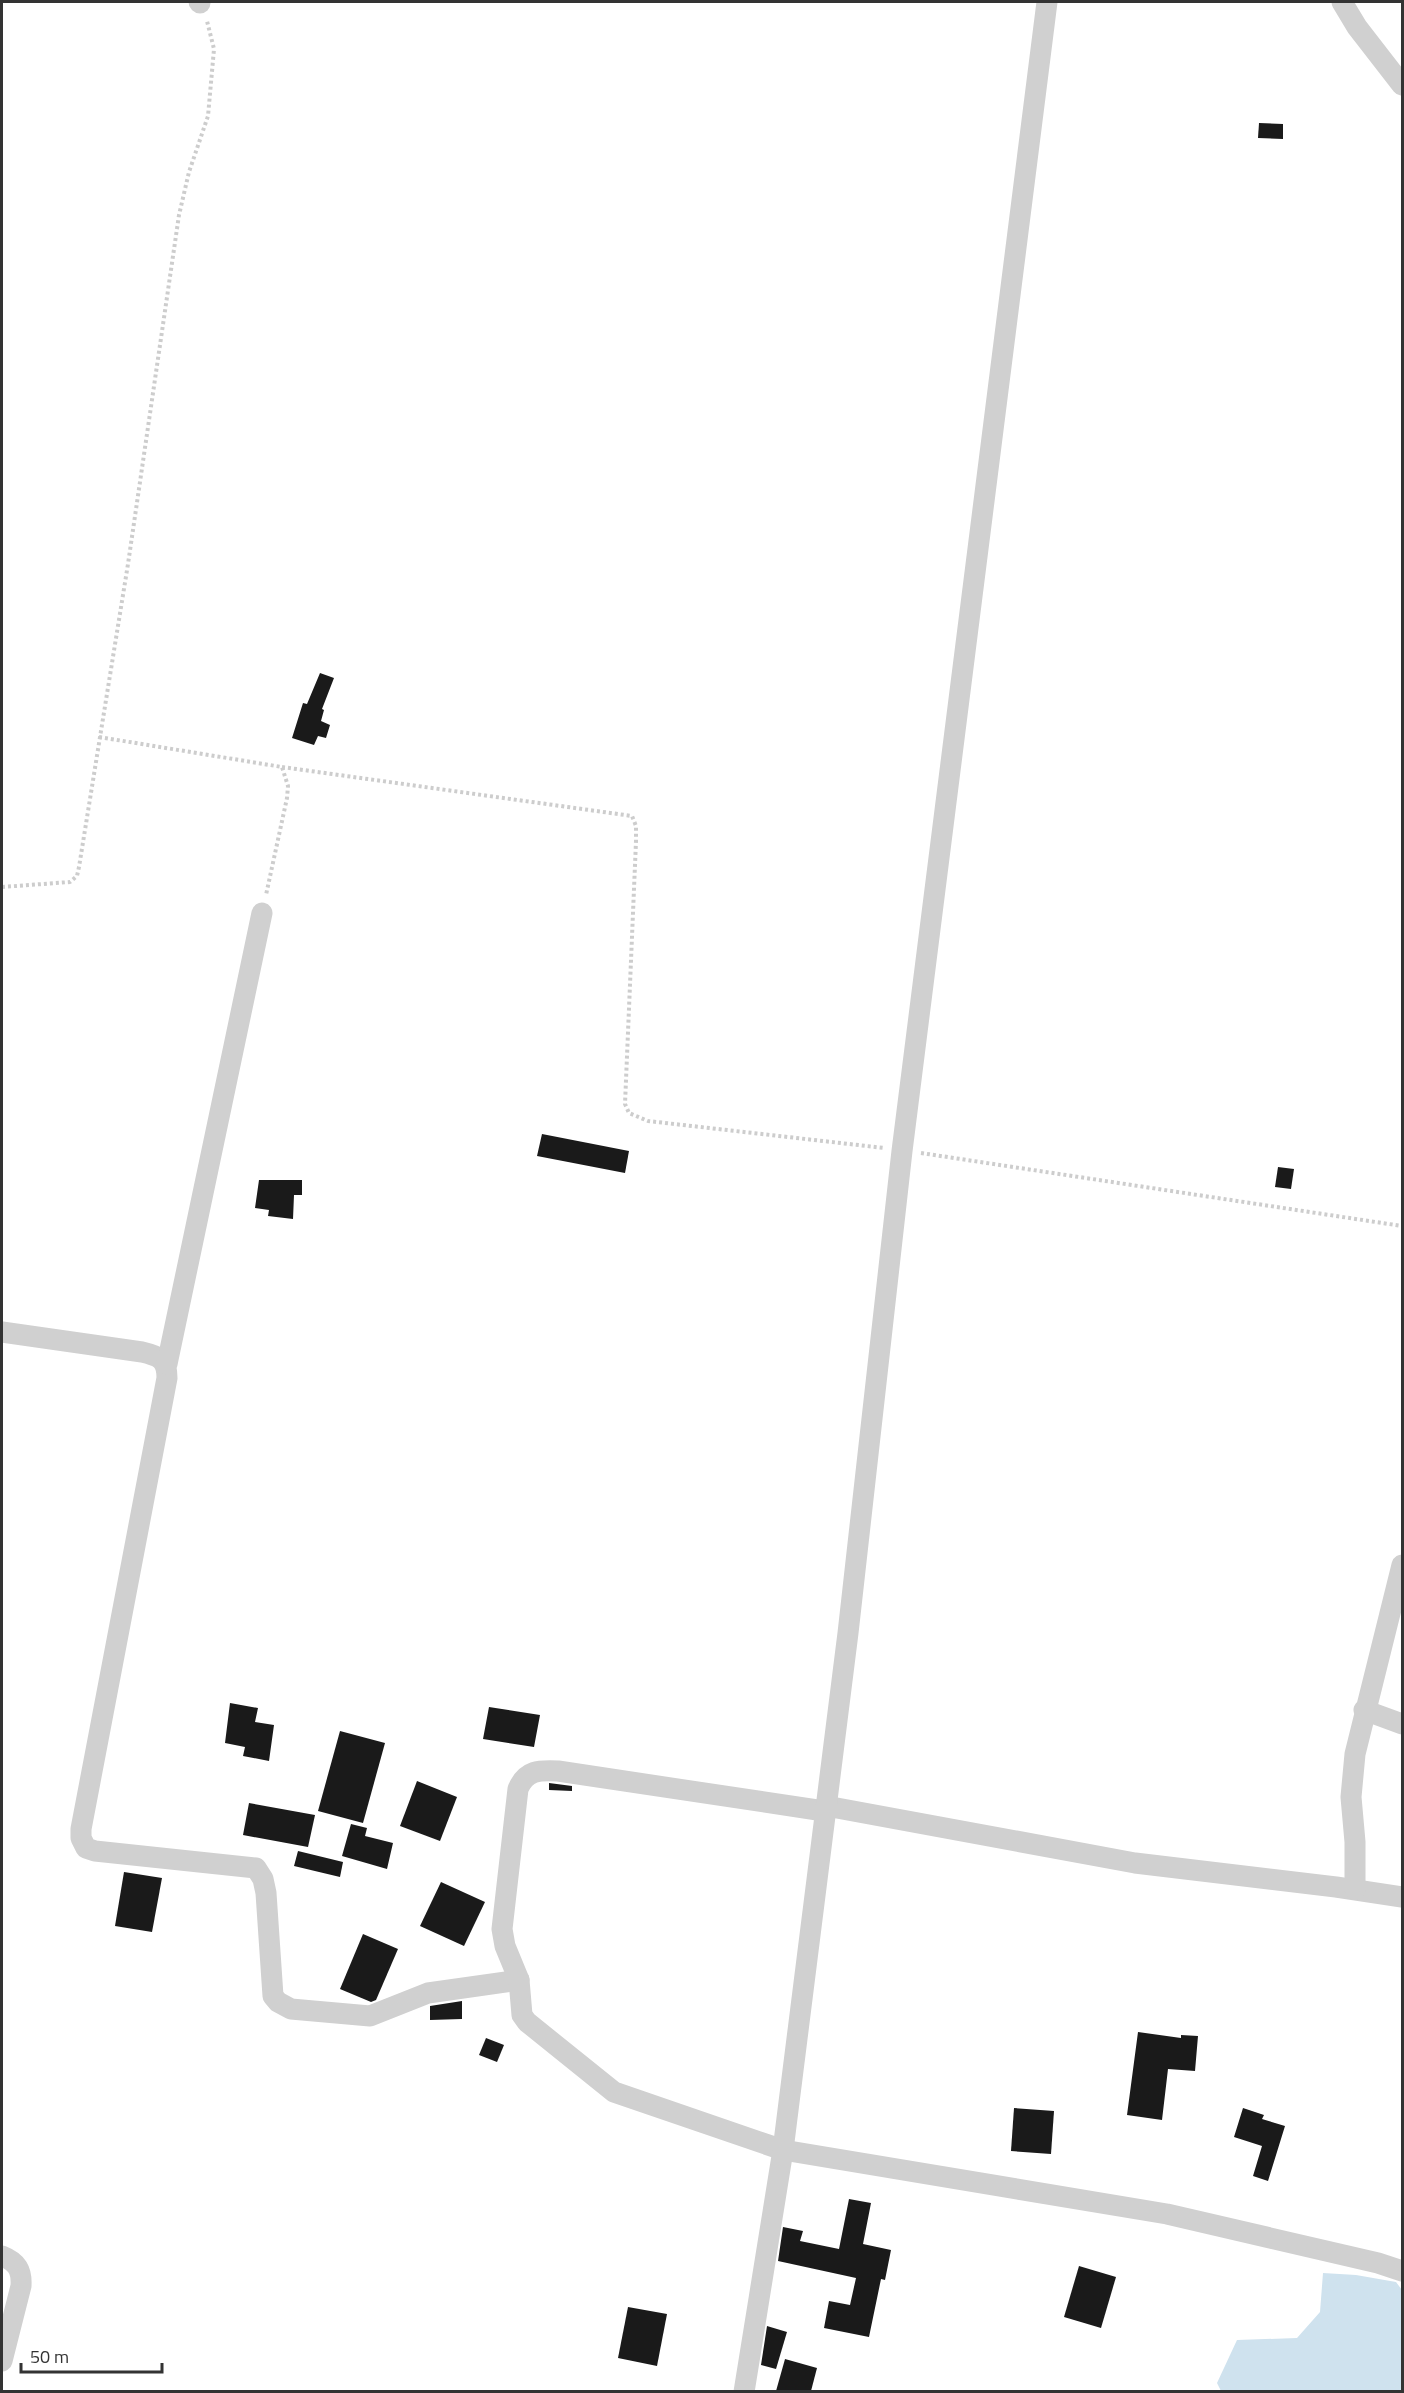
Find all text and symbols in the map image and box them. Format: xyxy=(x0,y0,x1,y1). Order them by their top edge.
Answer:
scale bar xyxy=(21,2336,162,2374)
text: 50 m xyxy=(30,2343,69,2370)

